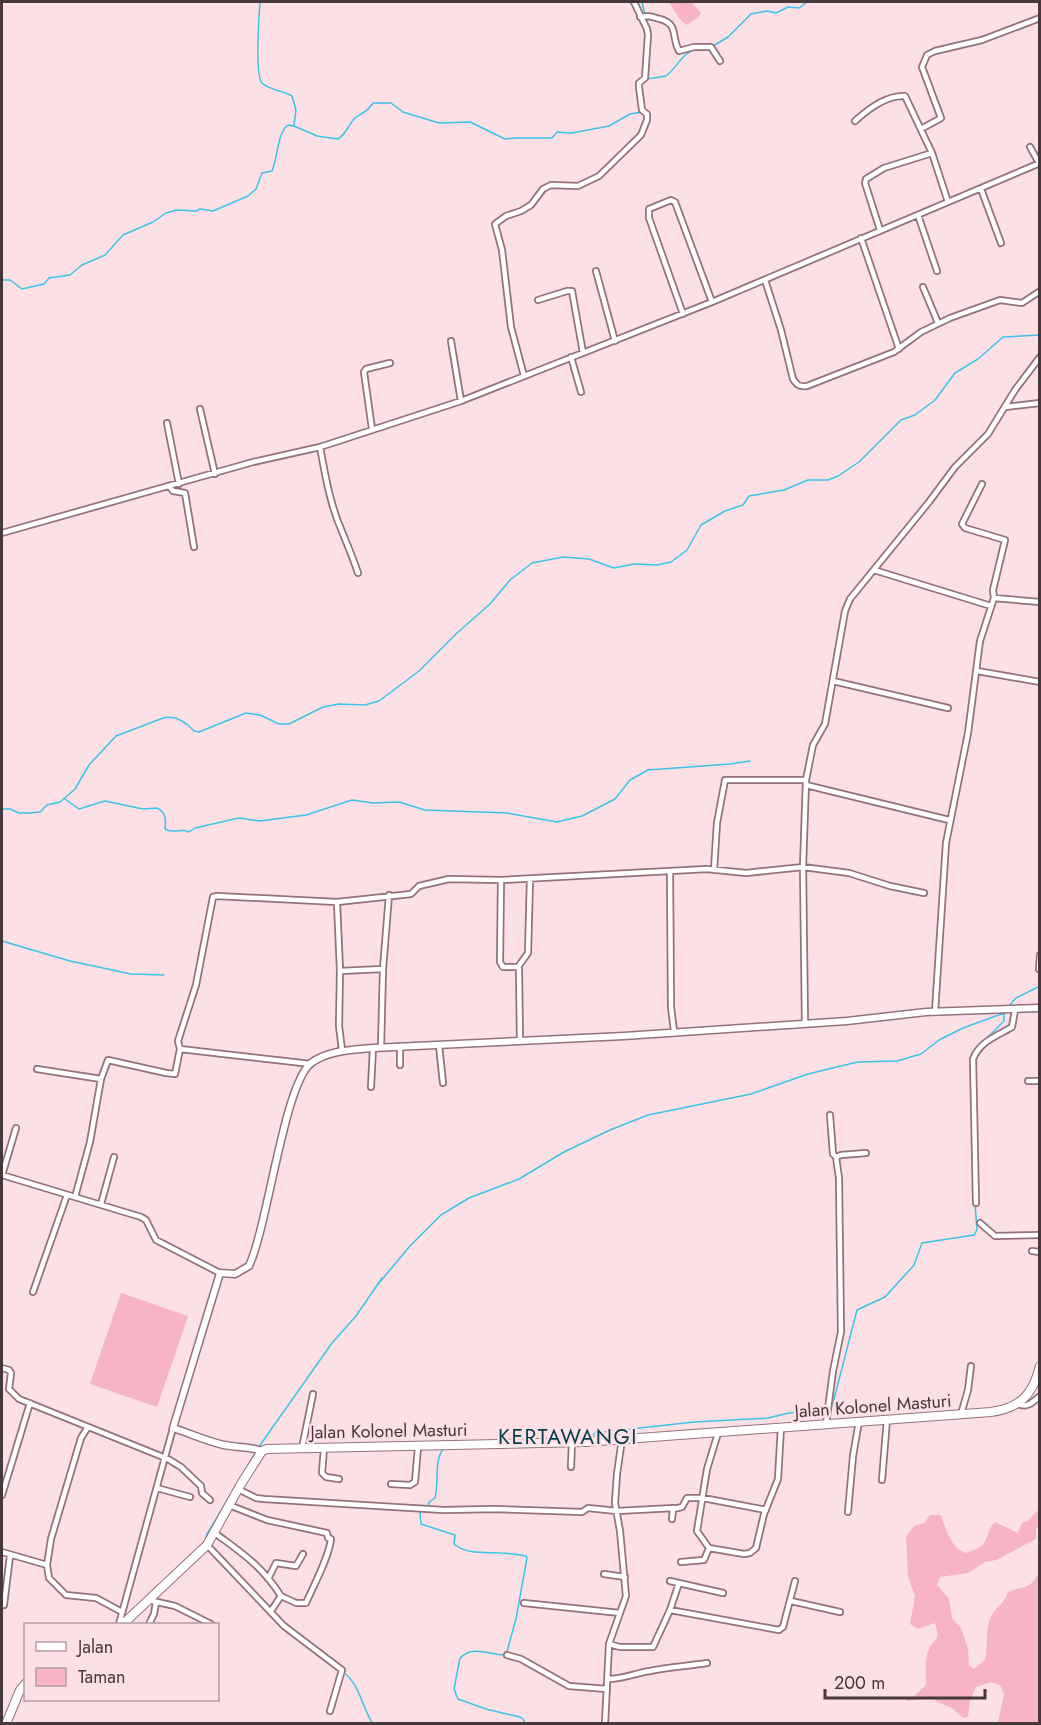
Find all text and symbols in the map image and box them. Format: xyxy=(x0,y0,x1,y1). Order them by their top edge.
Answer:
street label: Jalan Kolonel Masturi xyxy=(792,1388,952,1425)
street label: Jalan Kolonel Masturi xyxy=(308,1417,468,1445)
district label: KERTAWANGI xyxy=(498,1422,638,1452)
legend xyxy=(24,1623,219,1701)
text: Jalan xyxy=(76,1634,113,1660)
scale bar xyxy=(825,1662,986,1700)
text: Taman xyxy=(78,1664,125,1690)
text: 200 m xyxy=(834,1670,885,1696)

